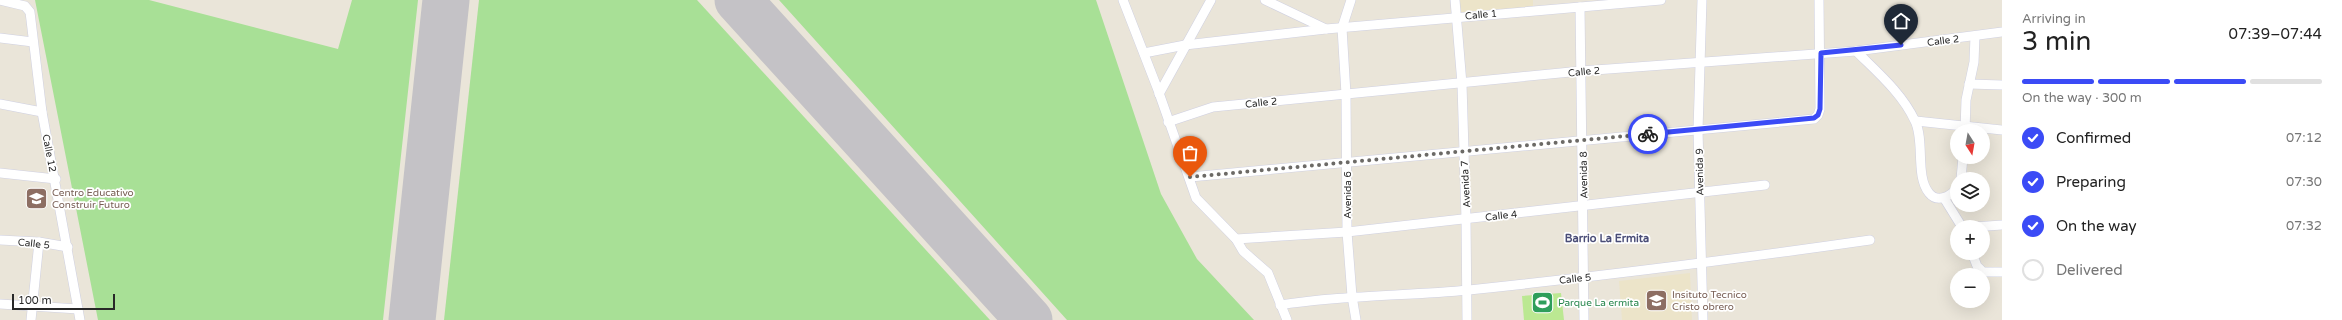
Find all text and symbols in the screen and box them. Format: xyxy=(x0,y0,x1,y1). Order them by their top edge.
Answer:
pin xyxy=(1884,4,1918,45)
street label: Calle 1 xyxy=(1465,8,1498,22)
icon: home xyxy=(1890,10,1912,32)
text: Arriving in xyxy=(2022,11,2086,27)
text: 07:39–07:44 xyxy=(2229,25,2322,43)
text: 3 min xyxy=(2022,26,2091,57)
street label: Calle 2 xyxy=(1926,33,1960,49)
street label: Calle 2 xyxy=(1568,65,1601,79)
text: On the way · 300 m xyxy=(2022,90,2142,106)
street label: Calle 2 xyxy=(1245,95,1278,111)
courier xyxy=(1628,114,1668,154)
icon: bike xyxy=(1637,123,1659,145)
north arrow xyxy=(1950,124,1990,164)
map controls xyxy=(1950,124,1990,308)
icon: check xyxy=(2022,127,2044,149)
text: Confirmed xyxy=(2056,129,2131,147)
text: 07:12 xyxy=(2286,130,2322,146)
street label: Calle 12 xyxy=(39,133,59,173)
pin xyxy=(1173,136,1207,177)
icon: bag xyxy=(1179,142,1201,164)
street label: Avenida 9 xyxy=(1694,148,1706,196)
street label: Avenida 8 xyxy=(1578,151,1590,199)
street label: Avenida 7 xyxy=(1459,160,1473,208)
street label: Avenida 6 xyxy=(1342,171,1354,219)
icon: check xyxy=(2022,171,2044,193)
button: layers xyxy=(1950,172,1990,212)
text: Preparing xyxy=(2056,173,2126,191)
text: 07:30 xyxy=(2286,174,2322,190)
school or university icon: Centro Educativo Construir Futuro xyxy=(23,185,49,211)
place label: Centro Educativo Construir Futuro xyxy=(52,187,134,211)
street label: Calle 4 xyxy=(1485,208,1518,224)
icon: check xyxy=(2022,215,2044,237)
text: On the way xyxy=(2056,217,2136,235)
text: 07:32 xyxy=(2286,218,2322,234)
button: + xyxy=(1950,220,1990,260)
district label: Barrio La Ermita xyxy=(1565,232,1649,245)
street label: Calle 5 xyxy=(17,236,50,252)
text: Delivered xyxy=(2056,261,2123,279)
button: − xyxy=(1950,268,1990,308)
street label: Calle 5 xyxy=(1559,271,1592,287)
school or university icon: Insituto Tecnico Cristo obrero xyxy=(1643,287,1669,313)
sports icon: Parque La ermita xyxy=(1529,289,1555,315)
place label: Insituto Tecnico Cristo obrero xyxy=(1672,289,1747,313)
scale bar xyxy=(12,292,115,311)
text: 100 m xyxy=(18,294,52,307)
place label: Parque La ermita xyxy=(1558,297,1639,309)

